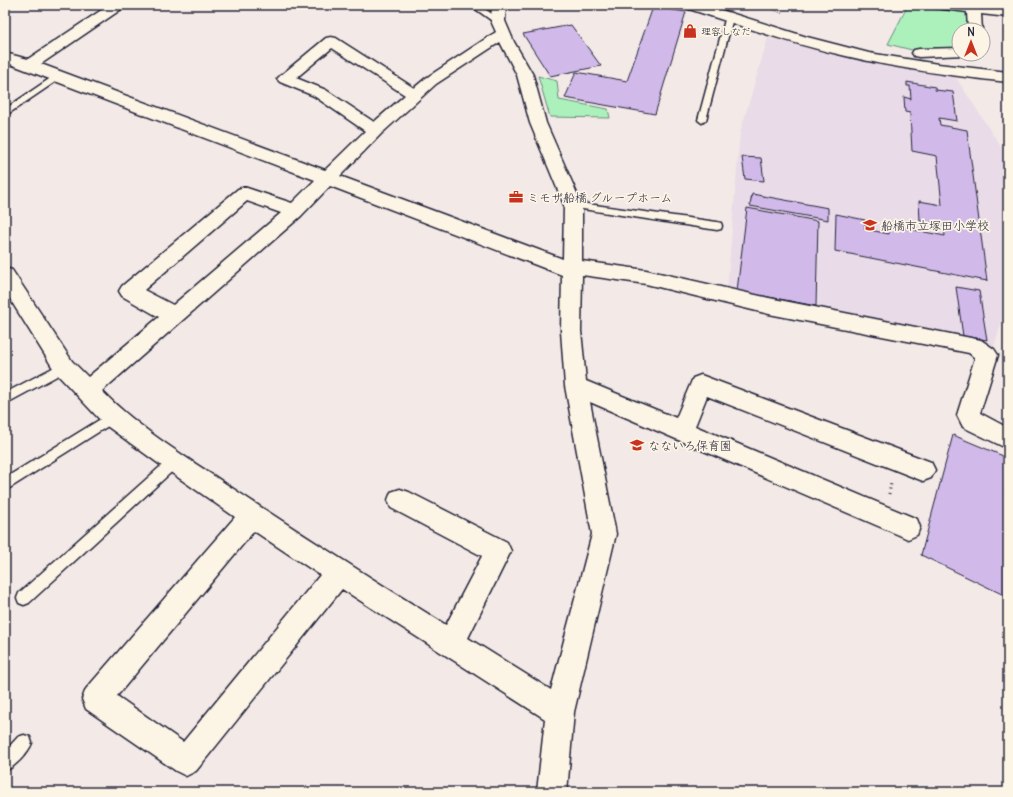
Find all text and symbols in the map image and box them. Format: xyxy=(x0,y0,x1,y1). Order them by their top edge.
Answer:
north arrow xyxy=(951,22,991,62)
shop icon: 理容しなだ xyxy=(682,23,698,39)
place label: 理容しなだ xyxy=(701,25,751,38)
text: N xyxy=(967,25,975,39)
office icon: ミモザ船橋 グループホーム xyxy=(508,189,524,205)
place label: ミモザ船橋 グループホーム xyxy=(527,190,672,205)
school or university icon: 船橋市立塚田小学校 xyxy=(862,217,878,233)
place label: 船橋市立塚田小学校 xyxy=(881,218,989,233)
school or university icon: なないろ保育園 xyxy=(629,437,645,453)
place label: なないろ保育園 xyxy=(648,438,732,453)

